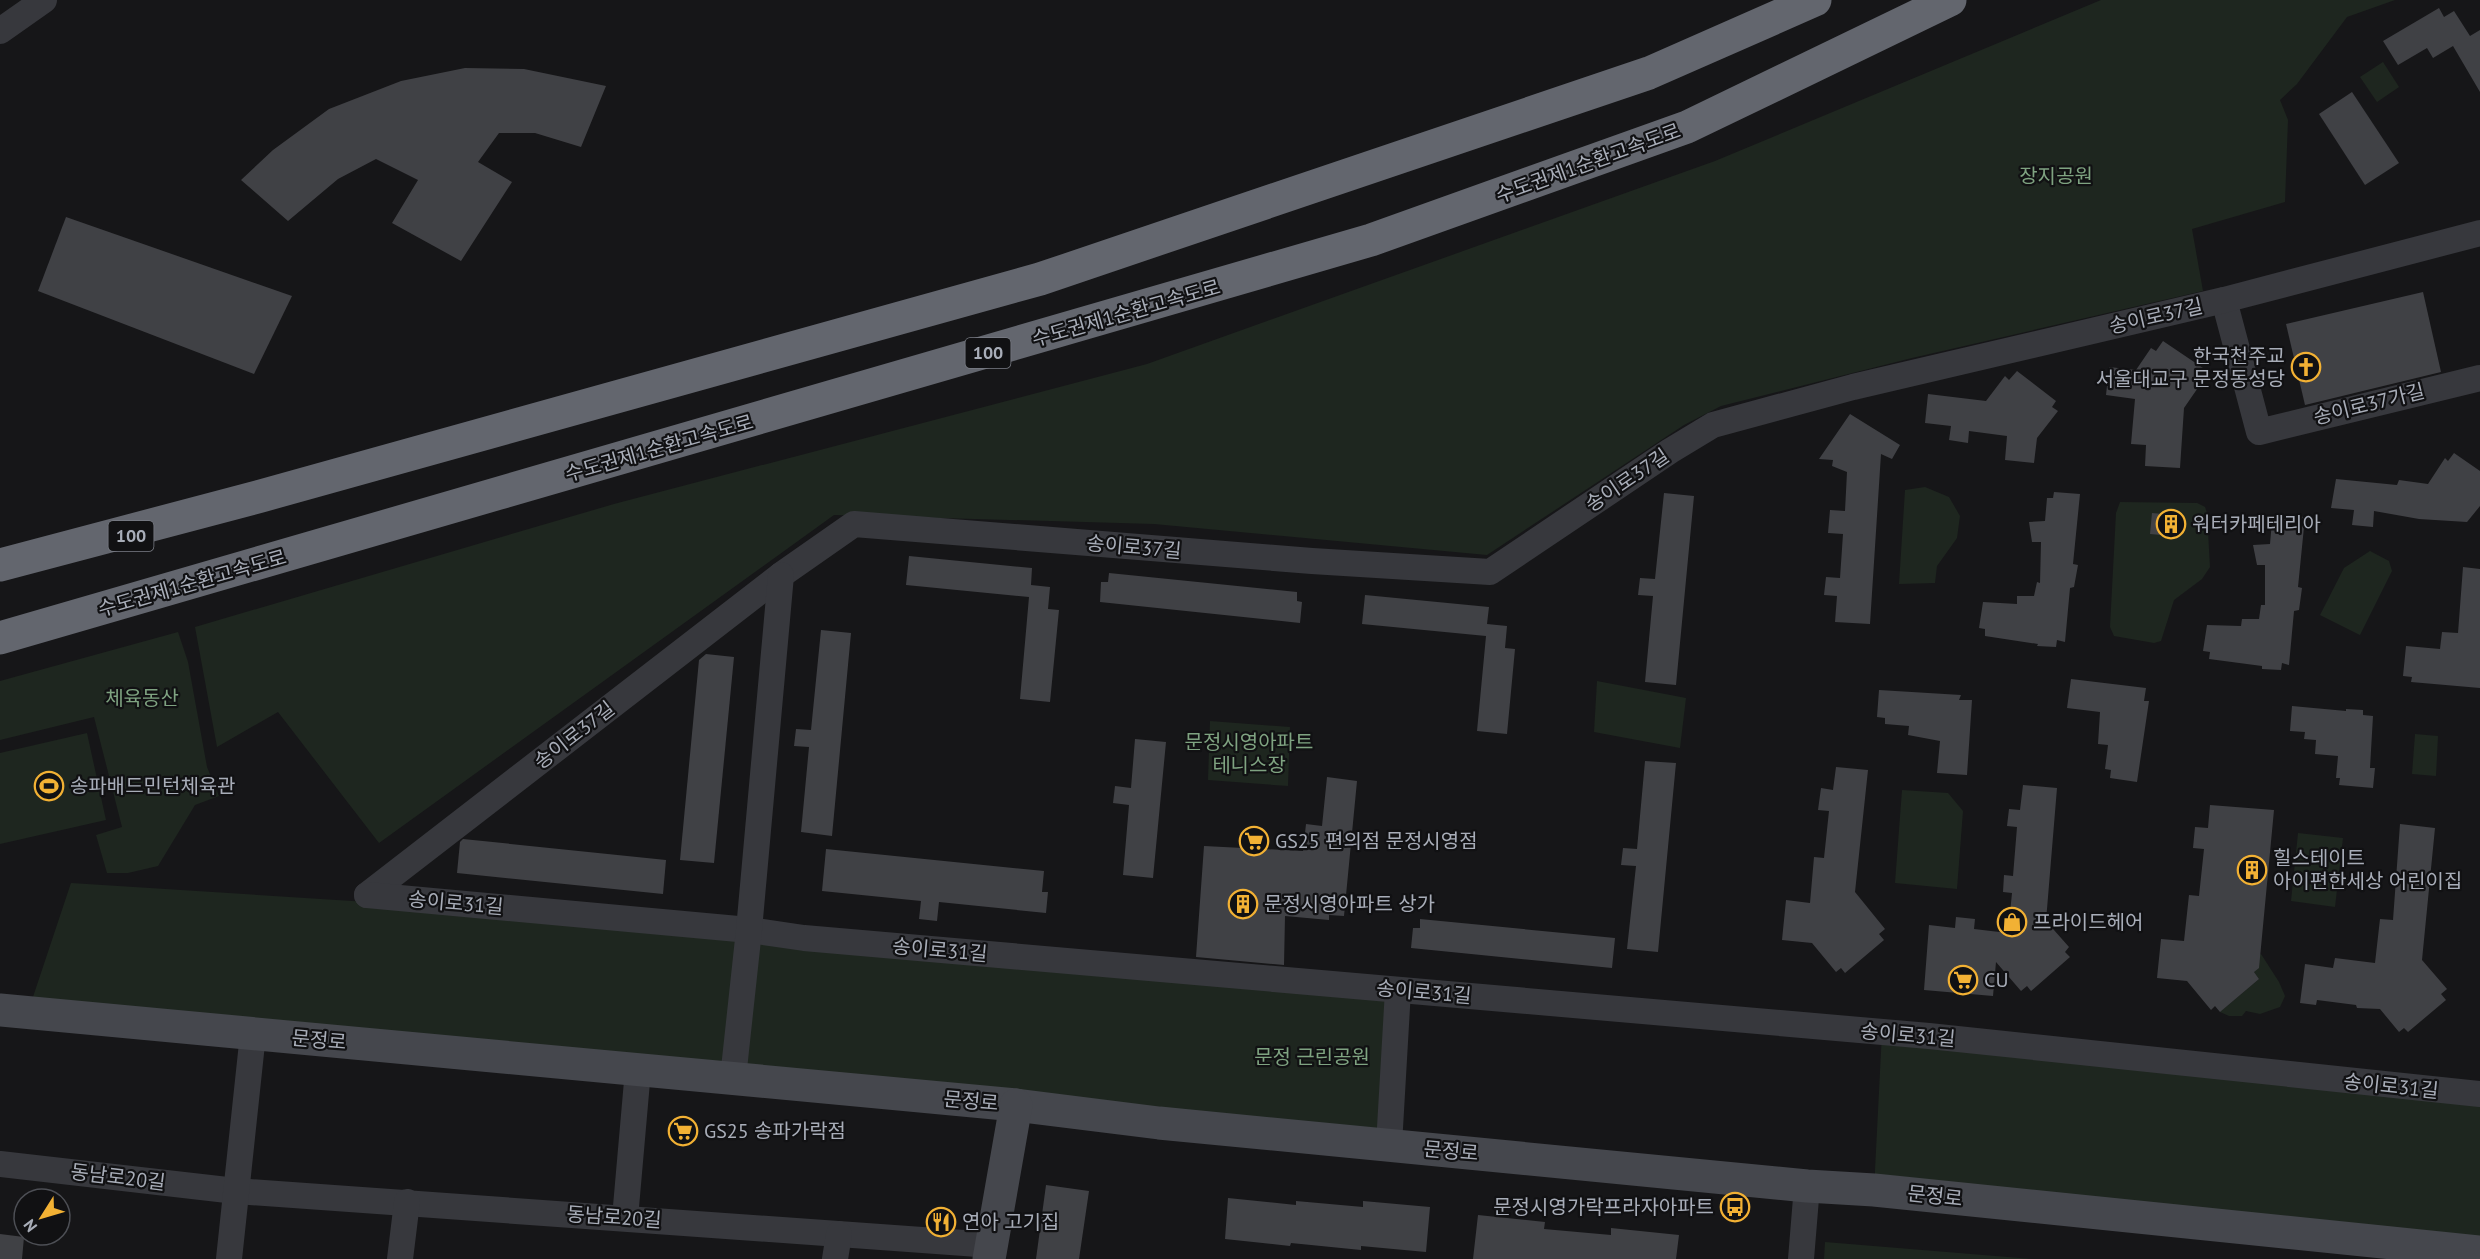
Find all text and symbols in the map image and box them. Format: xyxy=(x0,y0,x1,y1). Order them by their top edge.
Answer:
street label: 수도권제1순환고속도로 xyxy=(1492,117,1684,209)
park label: 장지공원 xyxy=(2019,163,2093,189)
street label: 수도권제1순환고속도로 xyxy=(1029,274,1223,352)
street label: 송이로37길 xyxy=(2107,293,2205,339)
road number: 100 xyxy=(966,338,1010,368)
place label: 한국천주교 서울대교구 문정동성당 xyxy=(2096,343,2285,392)
church icon: 한국천주교 서울대교구 문정동성당 xyxy=(2290,351,2322,383)
street label: 송이로37가길 xyxy=(2311,378,2427,430)
street label: 수도권제1순환고속도로 xyxy=(562,409,756,487)
street label: 송이로37길 xyxy=(1580,443,1674,517)
building icon: 워터카페테리아 xyxy=(2155,508,2187,540)
place label: 워터카페테리아 xyxy=(2192,511,2321,537)
road number: 100 xyxy=(108,521,154,551)
street label: 송이로37길 xyxy=(1085,530,1183,564)
street label: 수도권제1순환고속도로 xyxy=(95,544,289,622)
park label: 체육동산 xyxy=(105,685,179,711)
street label: 송이로37길 xyxy=(528,695,620,775)
park label: 문정시영아파트 테니스장 xyxy=(1185,729,1313,778)
sports icon: 송파배드민턴체육관 xyxy=(33,770,65,802)
place label: 송파배드민턴체육관 xyxy=(70,773,236,799)
supermarket icon: GS25 편의점 문정시영점 xyxy=(1238,825,1270,857)
place label: GS25 편의점 문정시영점 xyxy=(1275,828,1478,854)
place label: 힐스테이트 아이편한세상 어린이집 xyxy=(2273,845,2462,894)
building icon: 힐스테이트 아이편한세상 어린이집 xyxy=(2236,854,2268,886)
street label: 송이로31길 xyxy=(407,886,505,920)
building icon: 문정시영아파트 상가 xyxy=(1227,888,1259,920)
place label: 문정시영아파트 상가 xyxy=(1264,891,1435,917)
shop icon: 프라이드헤어 xyxy=(1996,906,2028,938)
place label: 프라이드헤어 xyxy=(2033,909,2143,935)
street label: 송이로31길 xyxy=(891,933,989,967)
supermarket icon: CU xyxy=(1947,964,1979,996)
place label: CU xyxy=(1984,967,2008,993)
street label: 송이로31길 xyxy=(1375,975,1473,1009)
street label: 송이로31길 xyxy=(1859,1018,1957,1052)
street label: 문정로 xyxy=(290,1025,348,1055)
park label: 문정 근린공원 xyxy=(1254,1044,1370,1070)
street label: 송이로31길 xyxy=(2342,1068,2440,1104)
street label: 문정로 xyxy=(942,1086,1000,1116)
supermarket icon: GS25 송파가락점 xyxy=(667,1115,699,1147)
place label: GS25 송파가락점 xyxy=(704,1118,846,1144)
street label: 문정로 xyxy=(1422,1136,1480,1166)
street label: 동남로20길 xyxy=(69,1158,167,1196)
street label: 문정로 xyxy=(1906,1180,1964,1212)
north arrow xyxy=(12,1187,72,1247)
bus stop icon: 문정시영가락프라자아파트 xyxy=(1719,1191,1751,1223)
place label: 문정시영가락프라자아파트 xyxy=(1493,1194,1714,1220)
street label: 동남로20길 xyxy=(566,1201,662,1233)
restaurant icon: 연아 고기집 xyxy=(925,1206,957,1238)
place label: 연아 고기집 xyxy=(962,1209,1059,1235)
text: N xyxy=(19,1216,41,1236)

